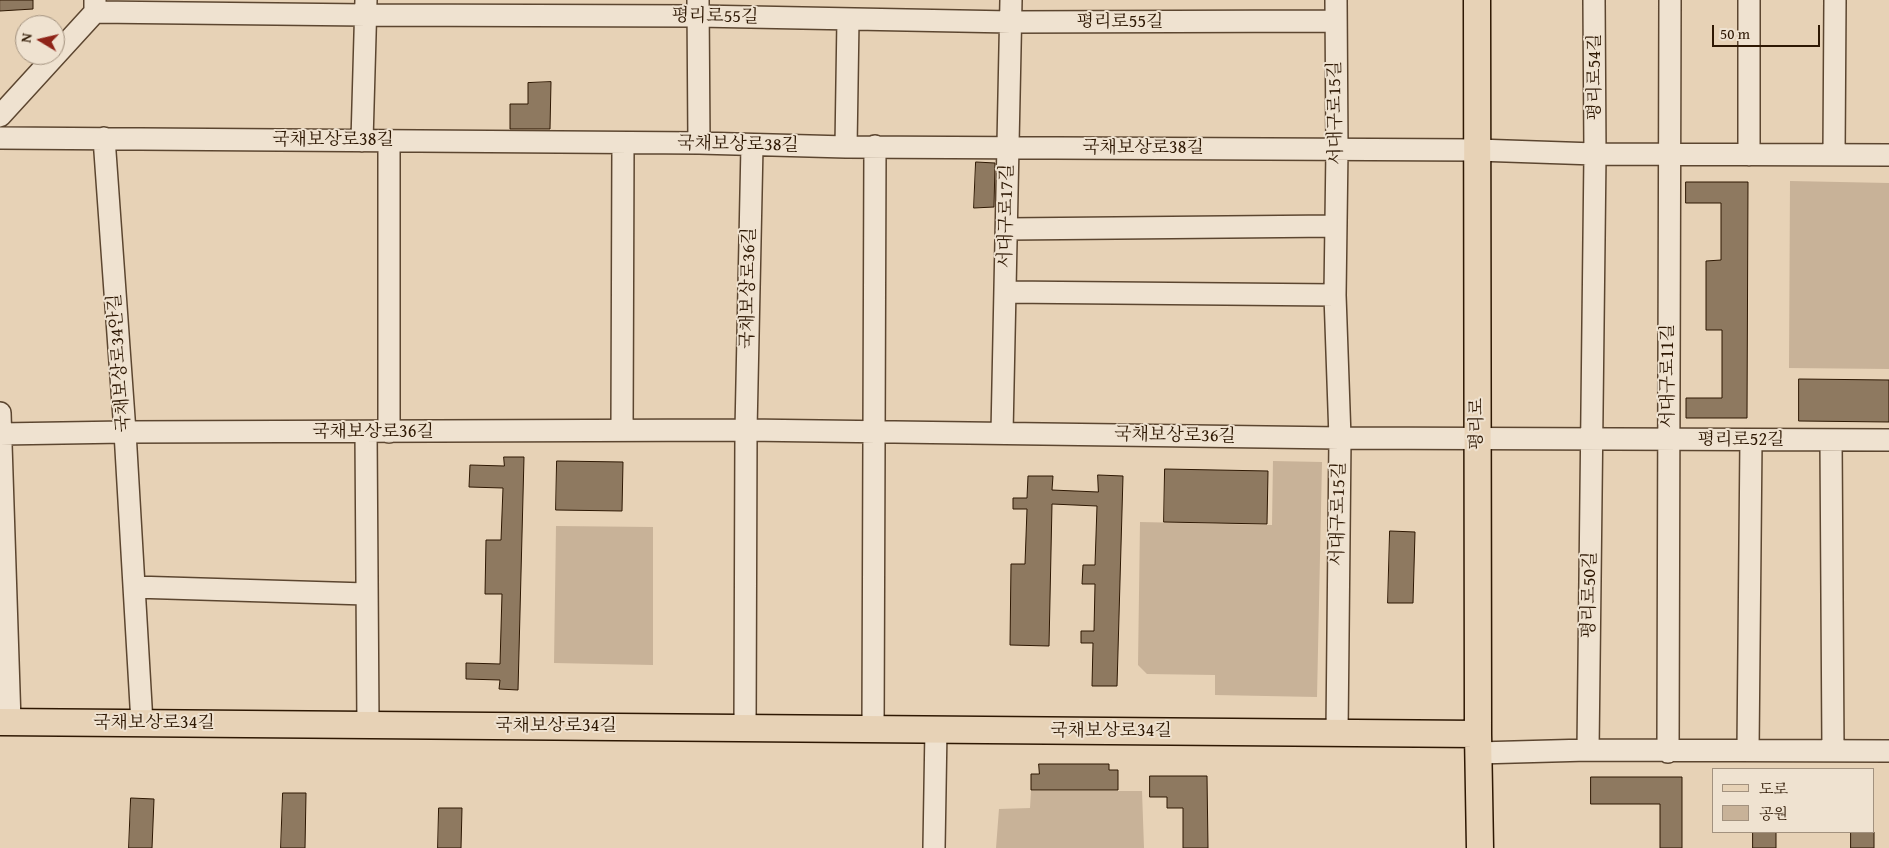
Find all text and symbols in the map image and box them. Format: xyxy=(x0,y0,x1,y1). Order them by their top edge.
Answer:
street label: 평리로55길 xyxy=(671,5,759,29)
street label: 평리로55길 xyxy=(1077,11,1163,33)
north arrow xyxy=(15,15,65,65)
scale bar xyxy=(1714,15,1822,47)
text: 50 m xyxy=(1720,23,1750,44)
text: N xyxy=(16,32,37,44)
street label: 평리로54길 xyxy=(1584,34,1606,120)
street label: 서대구로15길 xyxy=(1324,61,1348,165)
street label: 국채보상로38길 xyxy=(272,129,394,151)
street label: 국채보상로38길 xyxy=(677,133,799,157)
street label: 국채보상로38길 xyxy=(1082,137,1204,159)
street label: 서대구로17길 xyxy=(995,164,1019,268)
street label: 국채보상로36길 xyxy=(737,227,761,349)
street label: 국채보상로34안길 xyxy=(104,293,136,433)
street label: 서대구로11길 xyxy=(1657,324,1679,428)
street label: 평리로 xyxy=(1466,398,1488,450)
street label: 국채보상로36길 xyxy=(312,421,434,443)
street label: 국채보상로36길 xyxy=(1114,424,1236,448)
street label: 평리로52길 xyxy=(1698,429,1784,451)
street label: 서대구로15길 xyxy=(1327,462,1351,566)
street label: 평리로50길 xyxy=(1578,551,1602,639)
street label: 국채보상로34길 xyxy=(93,712,215,734)
street label: 국채보상로34길 xyxy=(495,715,617,737)
street label: 국채보상로34길 xyxy=(1050,720,1172,742)
legend xyxy=(1712,768,1874,833)
text: 도로 xyxy=(1759,778,1788,799)
text: 공원 xyxy=(1759,803,1788,824)

